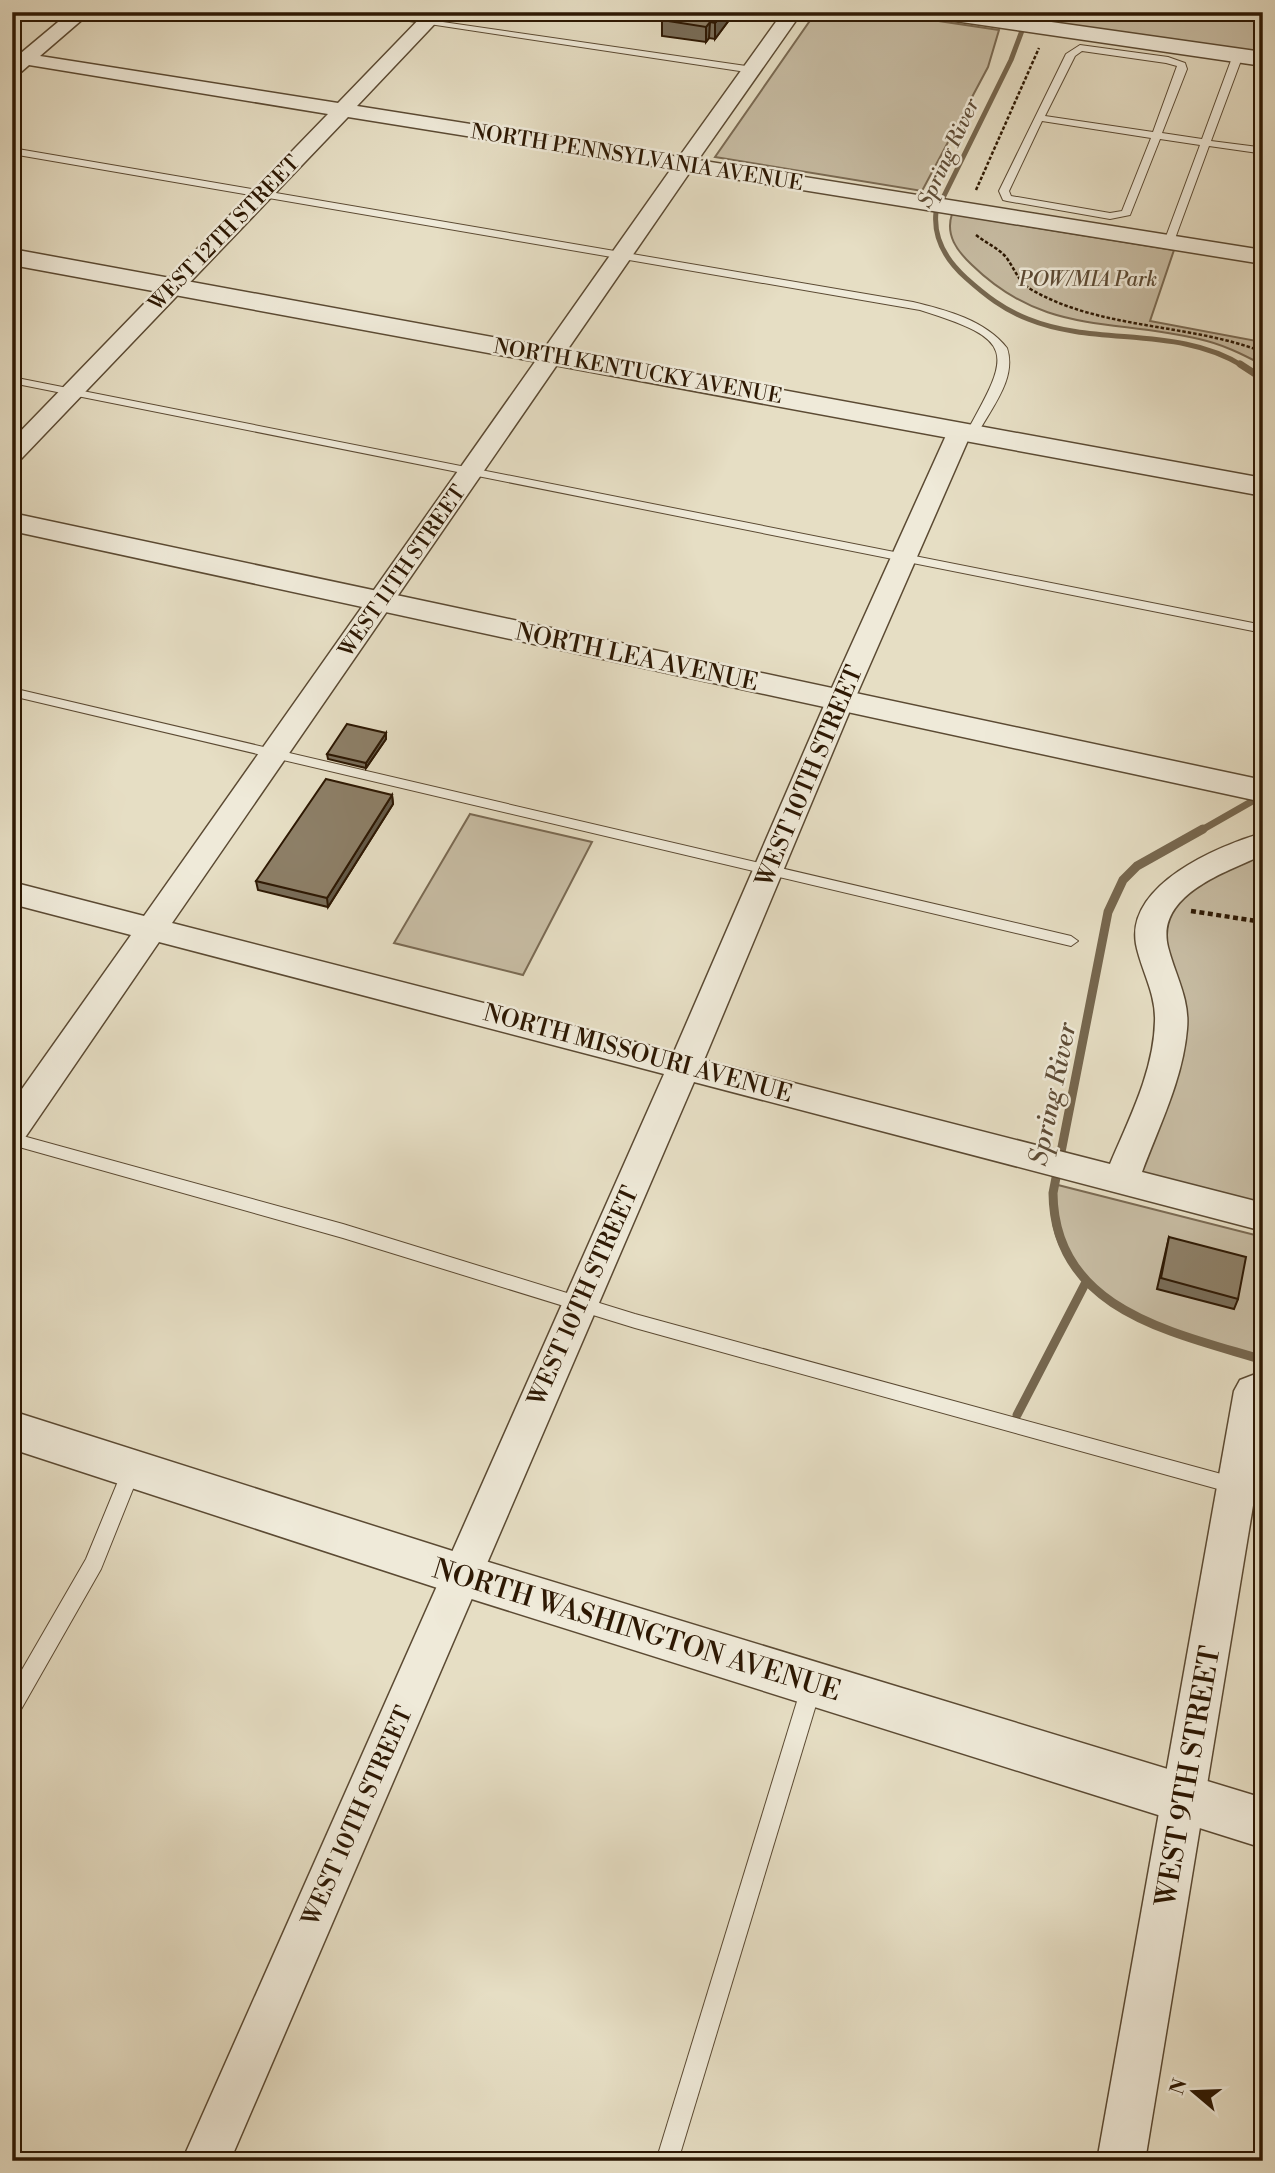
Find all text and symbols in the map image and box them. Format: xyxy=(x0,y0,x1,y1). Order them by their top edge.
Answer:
water label: Spring River xyxy=(912,94,986,212)
street label: NORTH PENNSYLVANIA AVENUE xyxy=(469,119,805,197)
street label: WEST 12TH STREET xyxy=(143,150,306,318)
park label: POW/MIA Park xyxy=(1018,267,1157,293)
street label: NORTH KENTUCKY AVENUE xyxy=(491,334,784,410)
street label: WEST 11TH STREET xyxy=(333,480,472,663)
street label: NORTH LEA AVENUE xyxy=(513,618,761,698)
street label: WEST 10TH STREET xyxy=(749,661,870,892)
street label: NORTH MISSOURI AVENUE xyxy=(480,998,796,1110)
water label: Spring River xyxy=(1022,1019,1084,1169)
street label: WEST 10TH STREET xyxy=(522,1182,646,1412)
street label: NORTH WASHINGTON AVENUE xyxy=(428,1552,845,1709)
street label: WEST 9TH STREET xyxy=(1148,1643,1229,1910)
street label: WEST 10TH STREET xyxy=(296,1702,420,1932)
north arrow xyxy=(1160,2058,1230,2128)
text: N xyxy=(1165,2076,1193,2098)

